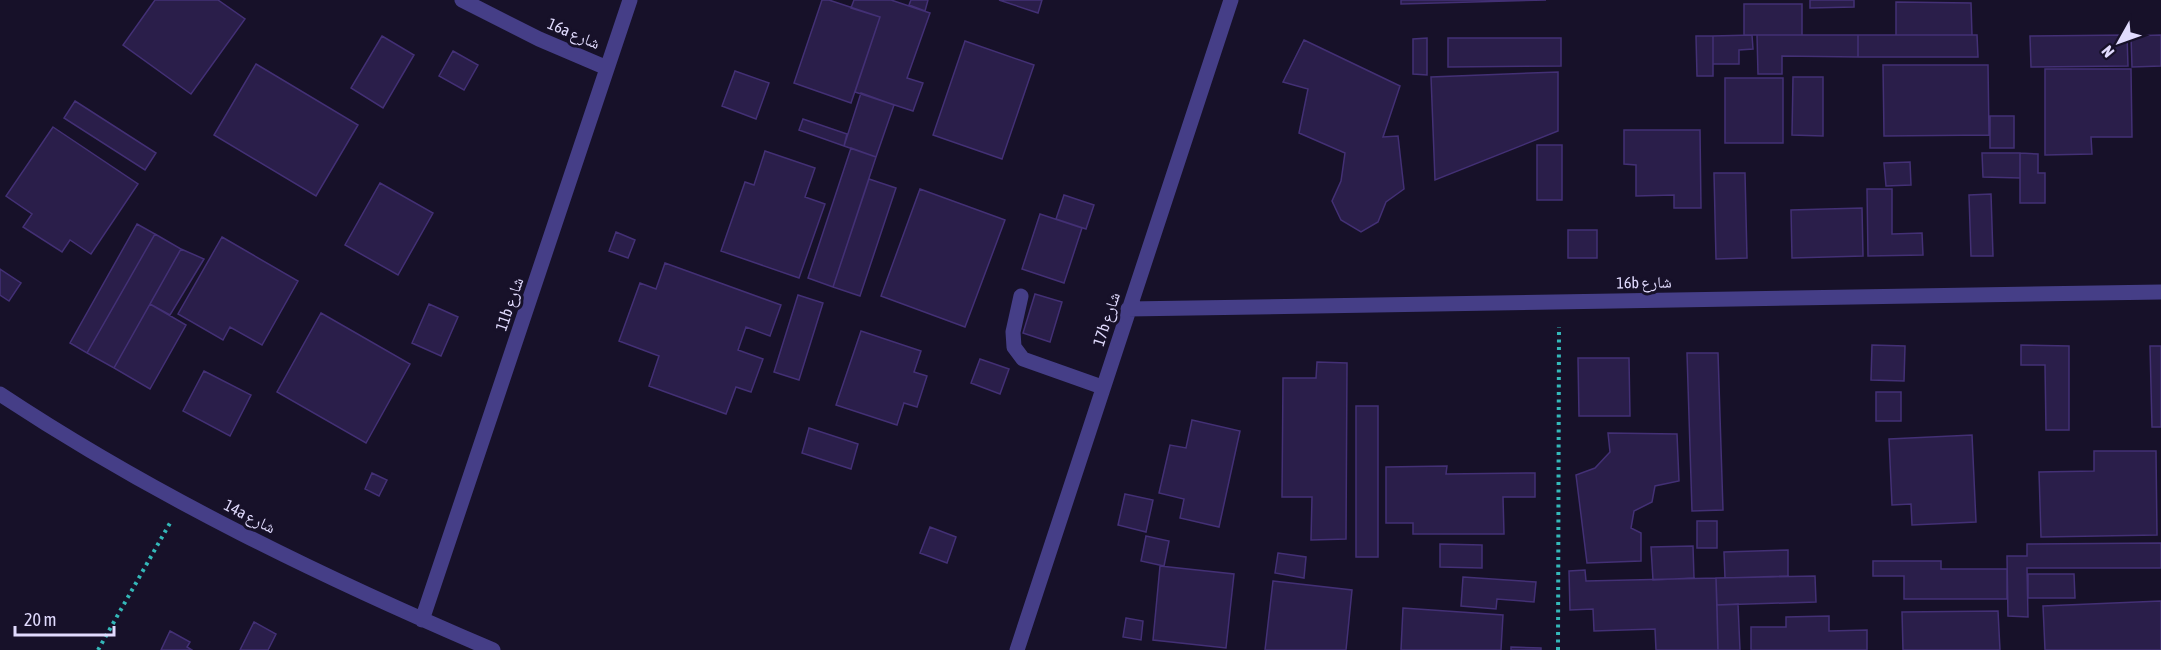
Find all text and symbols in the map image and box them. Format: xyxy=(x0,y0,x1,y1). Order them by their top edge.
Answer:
north arrow xyxy=(2089,12,2149,72)
street label: 16a شارع xyxy=(544,14,603,54)
text: N xyxy=(2098,42,2117,61)
street label: 16b شارع xyxy=(1616,273,1672,293)
street label: 11b شارع xyxy=(491,275,528,334)
street label: 17b شارع xyxy=(1089,290,1125,349)
street label: 14a شارع xyxy=(220,495,279,538)
scale bar xyxy=(15,599,114,637)
text: 20 m xyxy=(24,609,56,630)

